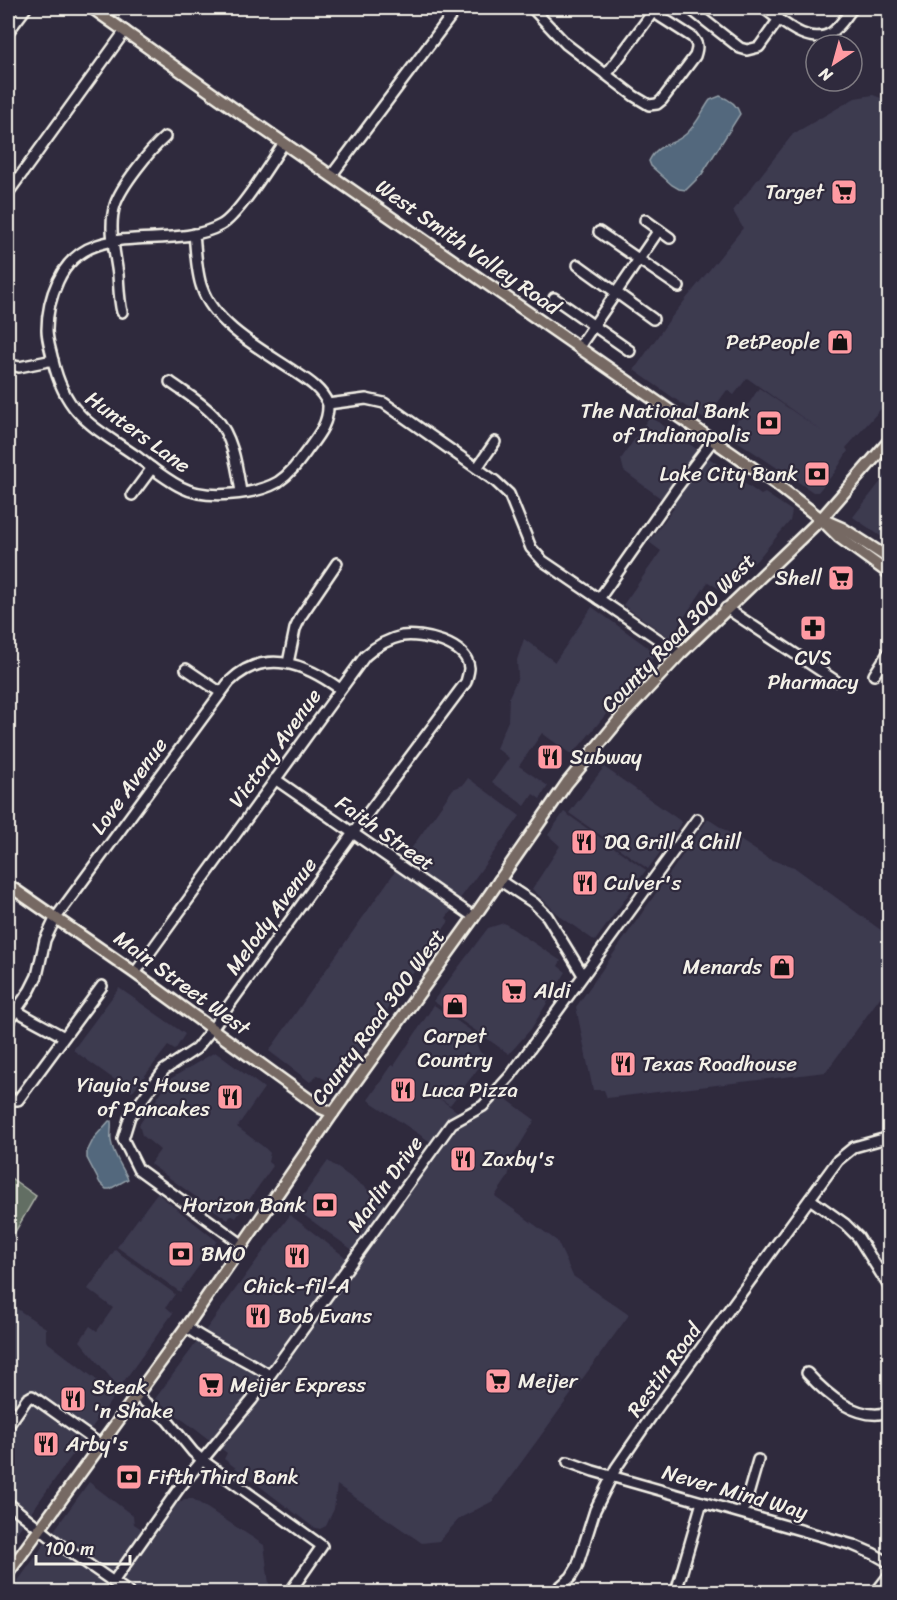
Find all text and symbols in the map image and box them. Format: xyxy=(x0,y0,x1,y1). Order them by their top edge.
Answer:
north arrow xyxy=(804,33,864,93)
text: N xyxy=(812,59,839,90)
street label: West Smith Valley Road xyxy=(367,169,570,327)
place label: Target xyxy=(765,173,826,211)
supermarket icon: Target xyxy=(829,177,859,207)
place label: PetPeople xyxy=(726,323,820,361)
shop icon: PetPeople xyxy=(825,327,855,357)
street label: Hunters Lane xyxy=(77,380,199,484)
place label: The National Bank of Indianapolis xyxy=(580,392,750,454)
bank icon: The National Bank of Indianapolis xyxy=(754,408,784,438)
place label: Lake City Bank xyxy=(660,455,798,493)
bank icon: Lake City Bank xyxy=(802,459,832,489)
street label: County Road 300 West xyxy=(591,544,765,722)
place label: Shell xyxy=(775,559,823,597)
supermarket icon: Shell xyxy=(826,563,856,593)
pharmacy icon: CVS Pharmacy xyxy=(798,613,828,643)
place label: CVS Pharmacy xyxy=(768,639,859,701)
street label: Victory Avenue xyxy=(218,680,332,816)
street label: Love Avenue xyxy=(80,729,178,843)
place label: Subway xyxy=(570,738,642,776)
restaurant icon: Subway xyxy=(535,742,565,772)
street label: Faith Street xyxy=(327,785,443,881)
place label: DQ Grill & Chill xyxy=(604,823,742,861)
restaurant icon: DQ Grill & Chill xyxy=(569,827,599,857)
street label: Melody Avenue xyxy=(215,848,327,983)
place label: Culver's xyxy=(604,864,681,902)
restaurant icon: Culver's xyxy=(570,868,600,898)
street label: Main Street West xyxy=(105,920,260,1047)
street label: County Road 300 West xyxy=(301,920,455,1114)
place label: Menards xyxy=(683,948,762,986)
shop icon: Menards xyxy=(767,952,797,982)
place label: Aldi xyxy=(533,972,572,1010)
supermarket icon: Aldi xyxy=(499,976,529,1006)
shop icon: Carpet Country xyxy=(440,991,470,1021)
place label: Carpet Country xyxy=(417,1017,493,1079)
place label: Texas Roadhouse xyxy=(642,1045,797,1083)
restaurant icon: Texas Roadhouse xyxy=(608,1049,638,1079)
place label: Yiayia's House of Pancakes xyxy=(77,1066,210,1128)
place label: Luca Pizza xyxy=(422,1071,519,1109)
restaurant icon: Luca Pizza xyxy=(388,1075,418,1105)
restaurant icon: Yiayia's House of Pancakes xyxy=(215,1082,245,1112)
street label: Marlin Drive xyxy=(337,1127,434,1241)
place label: Zaxby's xyxy=(482,1140,555,1178)
restaurant icon: Zaxby's xyxy=(448,1144,478,1174)
place label: Horizon Bank xyxy=(183,1186,306,1224)
bank icon: Horizon Bank xyxy=(310,1190,340,1220)
place label: BMO xyxy=(201,1235,246,1273)
bank icon: BMO xyxy=(166,1239,196,1269)
restaurant icon: Chick-fil-A xyxy=(282,1241,312,1271)
place label: Chick-fil-A xyxy=(244,1267,350,1305)
place label: Bob Evans xyxy=(278,1297,372,1335)
restaurant icon: Bob Evans xyxy=(243,1301,273,1331)
street label: Restin Road xyxy=(616,1313,713,1426)
place label: Meijer xyxy=(518,1362,579,1400)
place label: Meijer Express xyxy=(230,1366,366,1404)
supermarket icon: Meijer xyxy=(483,1366,513,1396)
place label: Steak 'n Shake xyxy=(92,1368,174,1430)
supermarket icon: Meijer Express xyxy=(196,1370,226,1400)
restaurant icon: Steak 'n Shake xyxy=(58,1384,88,1414)
place label: Arby's xyxy=(65,1425,128,1463)
restaurant icon: Arby's xyxy=(31,1429,61,1459)
street label: Never Mind Way xyxy=(658,1453,812,1531)
place label: Fifth Third Bank xyxy=(148,1458,299,1496)
bank icon: Fifth Third Bank xyxy=(114,1462,144,1492)
scale bar xyxy=(36,1528,130,1566)
text: 100 m xyxy=(45,1533,94,1565)

